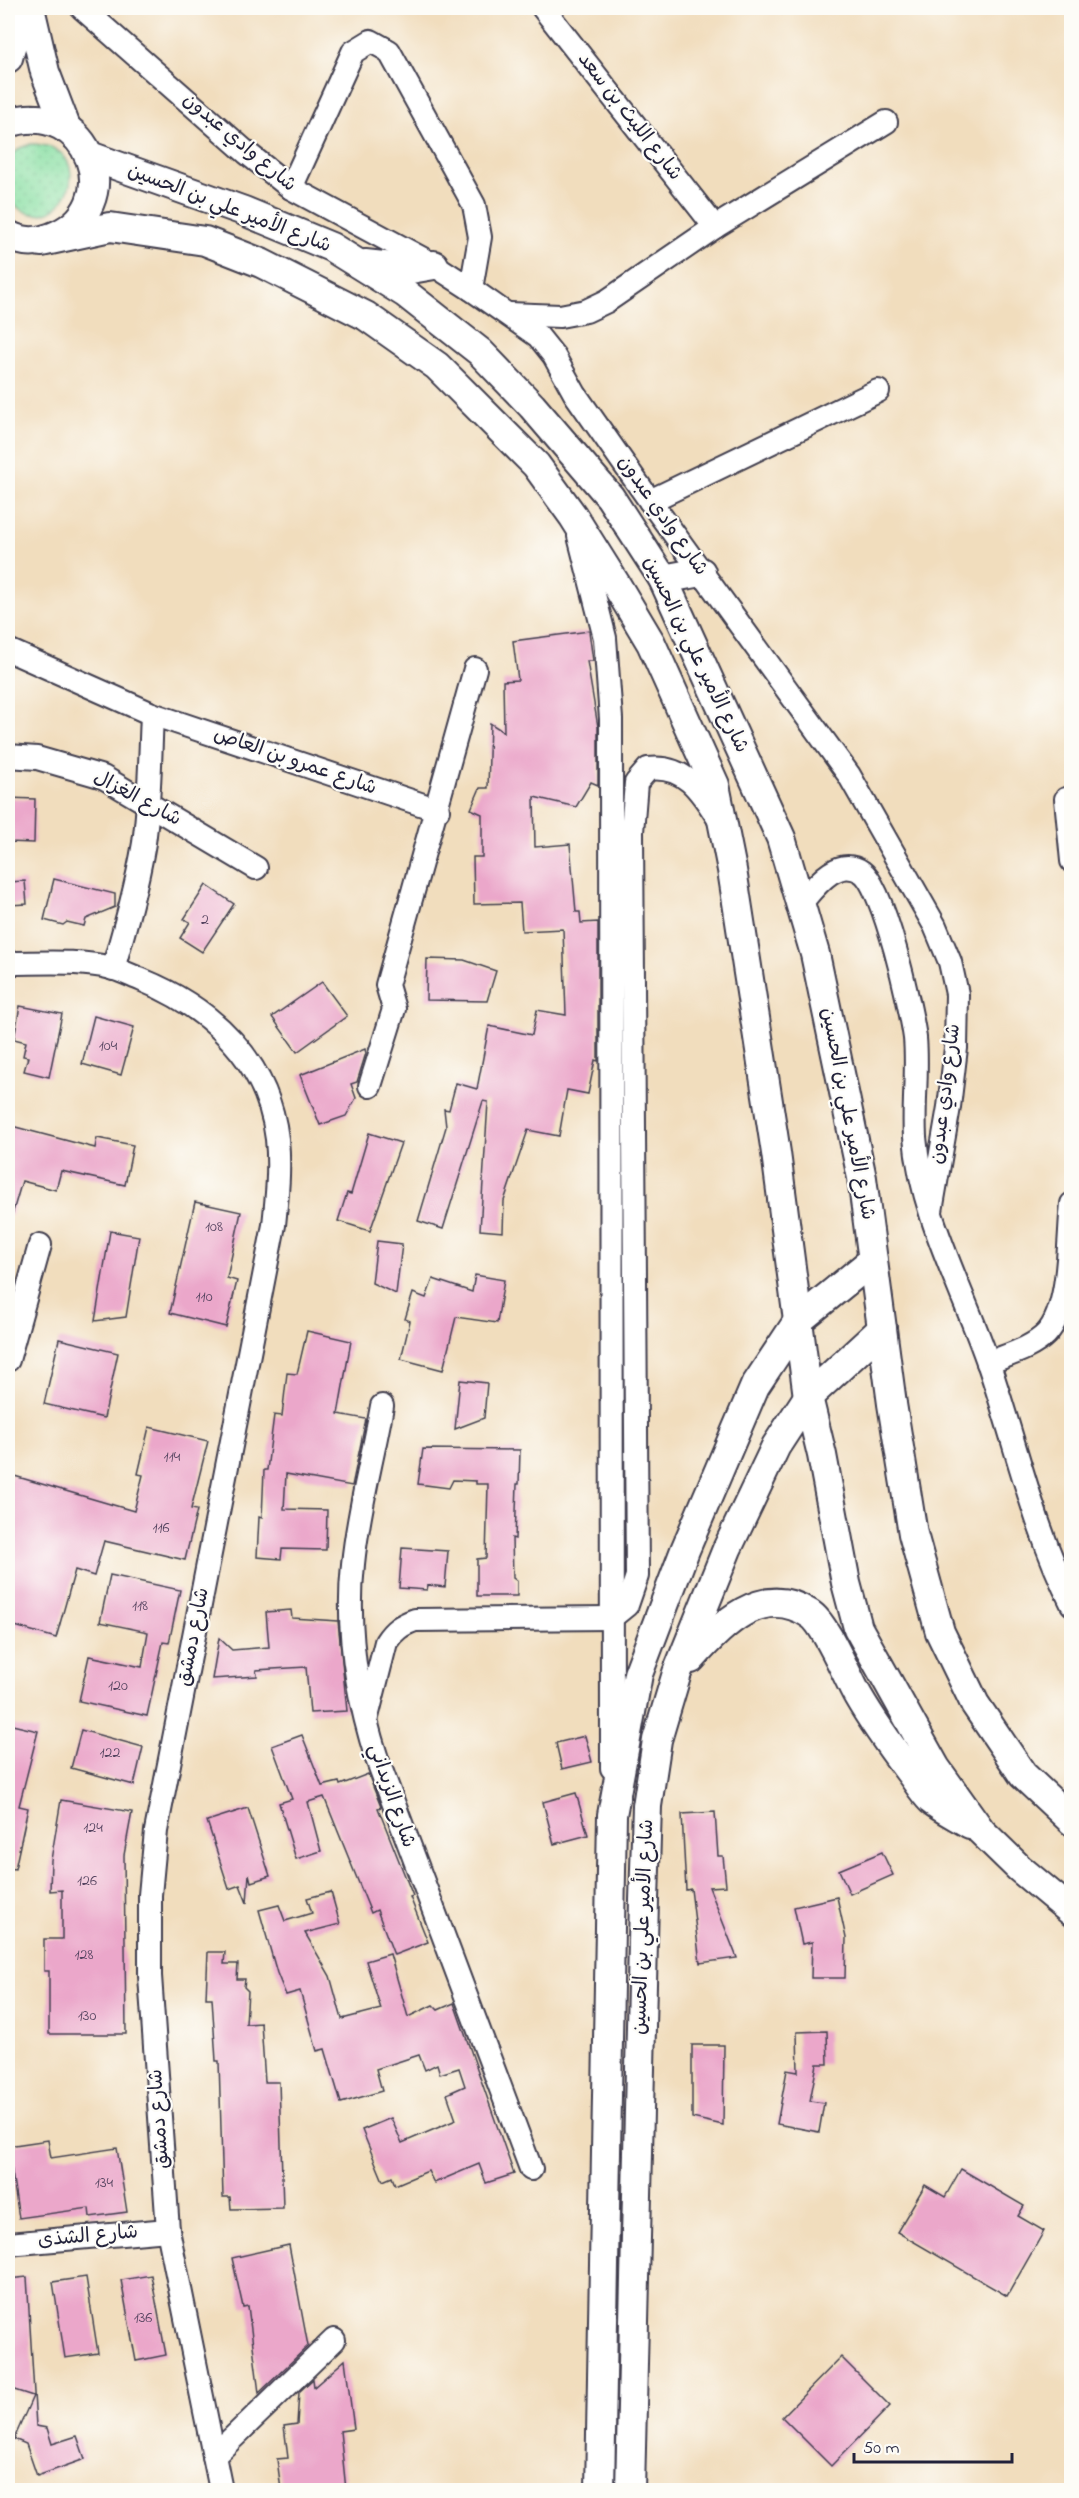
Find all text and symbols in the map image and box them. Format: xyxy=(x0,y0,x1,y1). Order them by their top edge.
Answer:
street label: شارع الليث بن سعد xyxy=(570,47,688,187)
street label: شارع وادي عبدون xyxy=(176,86,302,200)
street label: شارع الأمير علي بن الحسين xyxy=(123,156,335,262)
street label: شارع وادي عبدون xyxy=(610,450,714,582)
street label: شارع الأمير علي بن الحسين xyxy=(634,551,756,759)
street label: شارع عمرو بن العاص xyxy=(210,721,380,803)
street label: شارع الغزال xyxy=(88,764,186,834)
house number: 2 xyxy=(201,908,209,932)
street label: شارع الأمير علي بن الحسين xyxy=(811,1005,883,1223)
street label: شارع وادي عبدون xyxy=(923,1022,969,1166)
house number: 104 xyxy=(99,1034,118,1058)
house number: 108 xyxy=(205,1215,223,1239)
house number: 110 xyxy=(195,1285,213,1309)
house number: 114 xyxy=(164,1445,181,1469)
house number: 116 xyxy=(152,1516,170,1540)
street label: شارع دمشق xyxy=(170,1585,218,1689)
house number: 118 xyxy=(132,1594,148,1618)
house number: 120 xyxy=(108,1674,128,1698)
street label: شارع الزبداني xyxy=(359,1740,422,1852)
house number: 122 xyxy=(100,1741,121,1765)
house number: 124 xyxy=(83,1816,103,1840)
street label: شارع الأمير علي بن الحسين xyxy=(625,1819,663,2035)
house number: 126 xyxy=(77,1869,97,1893)
house number: 128 xyxy=(74,1943,94,1967)
house number: 130 xyxy=(78,2004,96,2028)
street label: شارع دمشق xyxy=(142,2068,178,2170)
house number: 134 xyxy=(95,2171,114,2195)
street label: شارع الشذى xyxy=(37,2218,139,2256)
house number: 136 xyxy=(134,2306,152,2330)
scale bar xyxy=(854,2426,1012,2464)
text: 50 m xyxy=(863,2436,900,2462)

